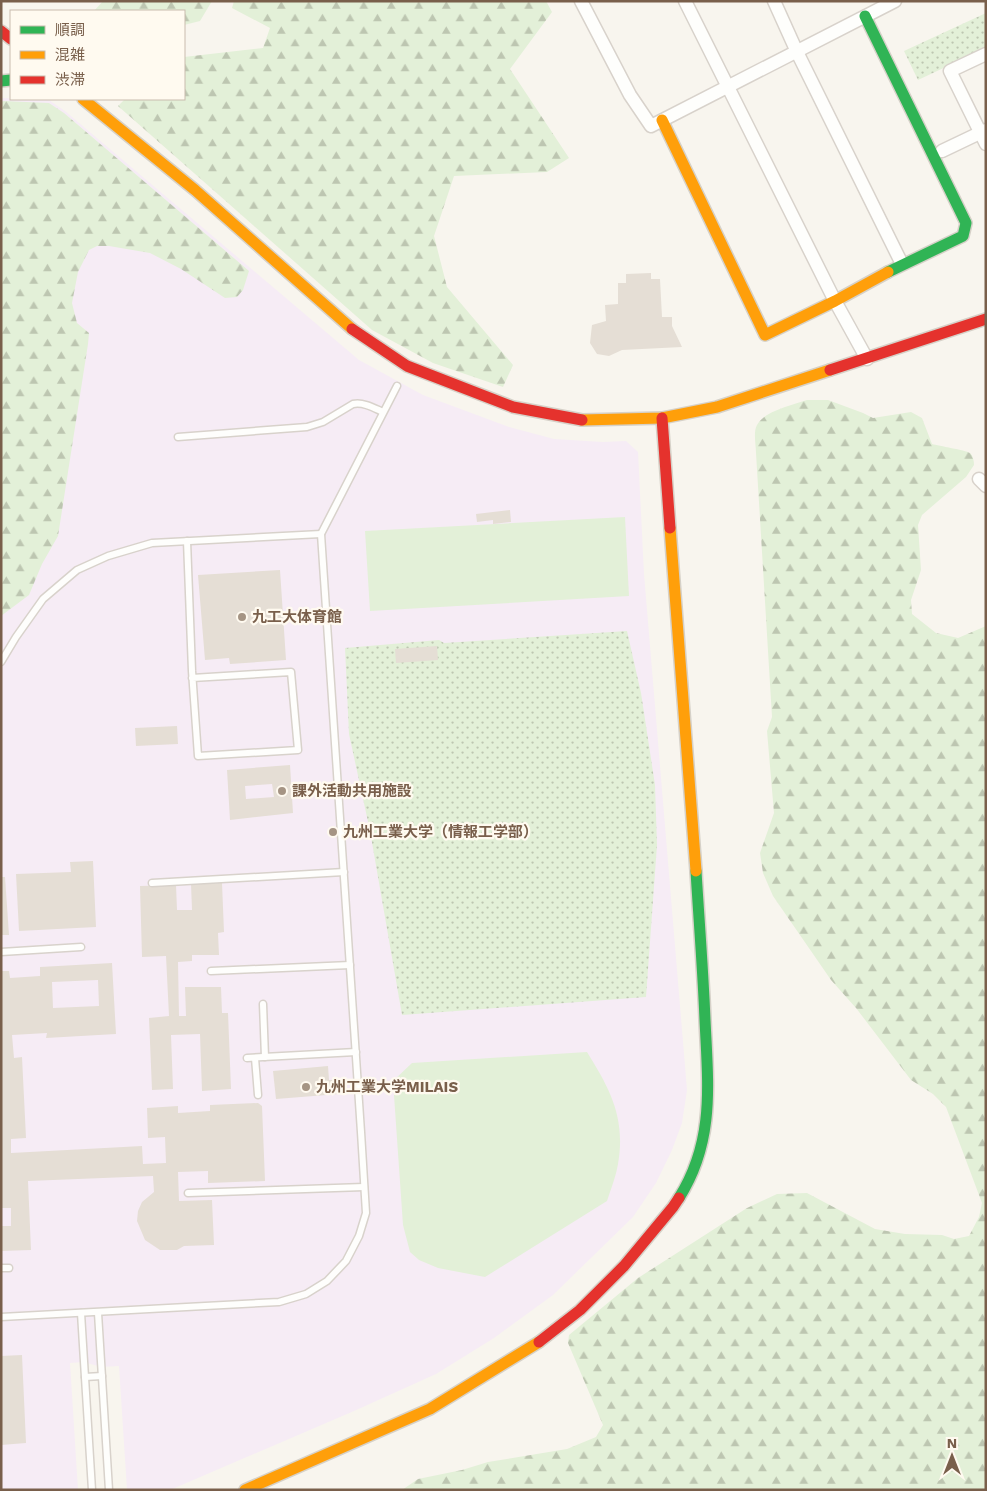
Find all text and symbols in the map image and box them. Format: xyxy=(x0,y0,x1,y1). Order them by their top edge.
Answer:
legend xyxy=(10,10,185,100)
text: 順調 xyxy=(55,21,85,39)
text: 混雑 xyxy=(55,46,85,64)
text: 渋滞 xyxy=(55,71,85,89)
place label: 九工大体育館 xyxy=(252,608,342,626)
marker: 九工大体育館 xyxy=(236,611,248,623)
place label: 課外活動共用施設 xyxy=(292,782,412,800)
marker: 課外活動共用施設 xyxy=(276,785,288,797)
place label: 九州工業大学（情報工学部） xyxy=(343,823,538,841)
marker: 九州工業大学（情報工学部） xyxy=(327,826,339,838)
place label: 九州工業大学MILAIS xyxy=(316,1078,458,1096)
marker: 九州工業大学MILAIS xyxy=(300,1081,312,1093)
north arrow xyxy=(927,1431,977,1481)
text: N xyxy=(947,1435,957,1451)

